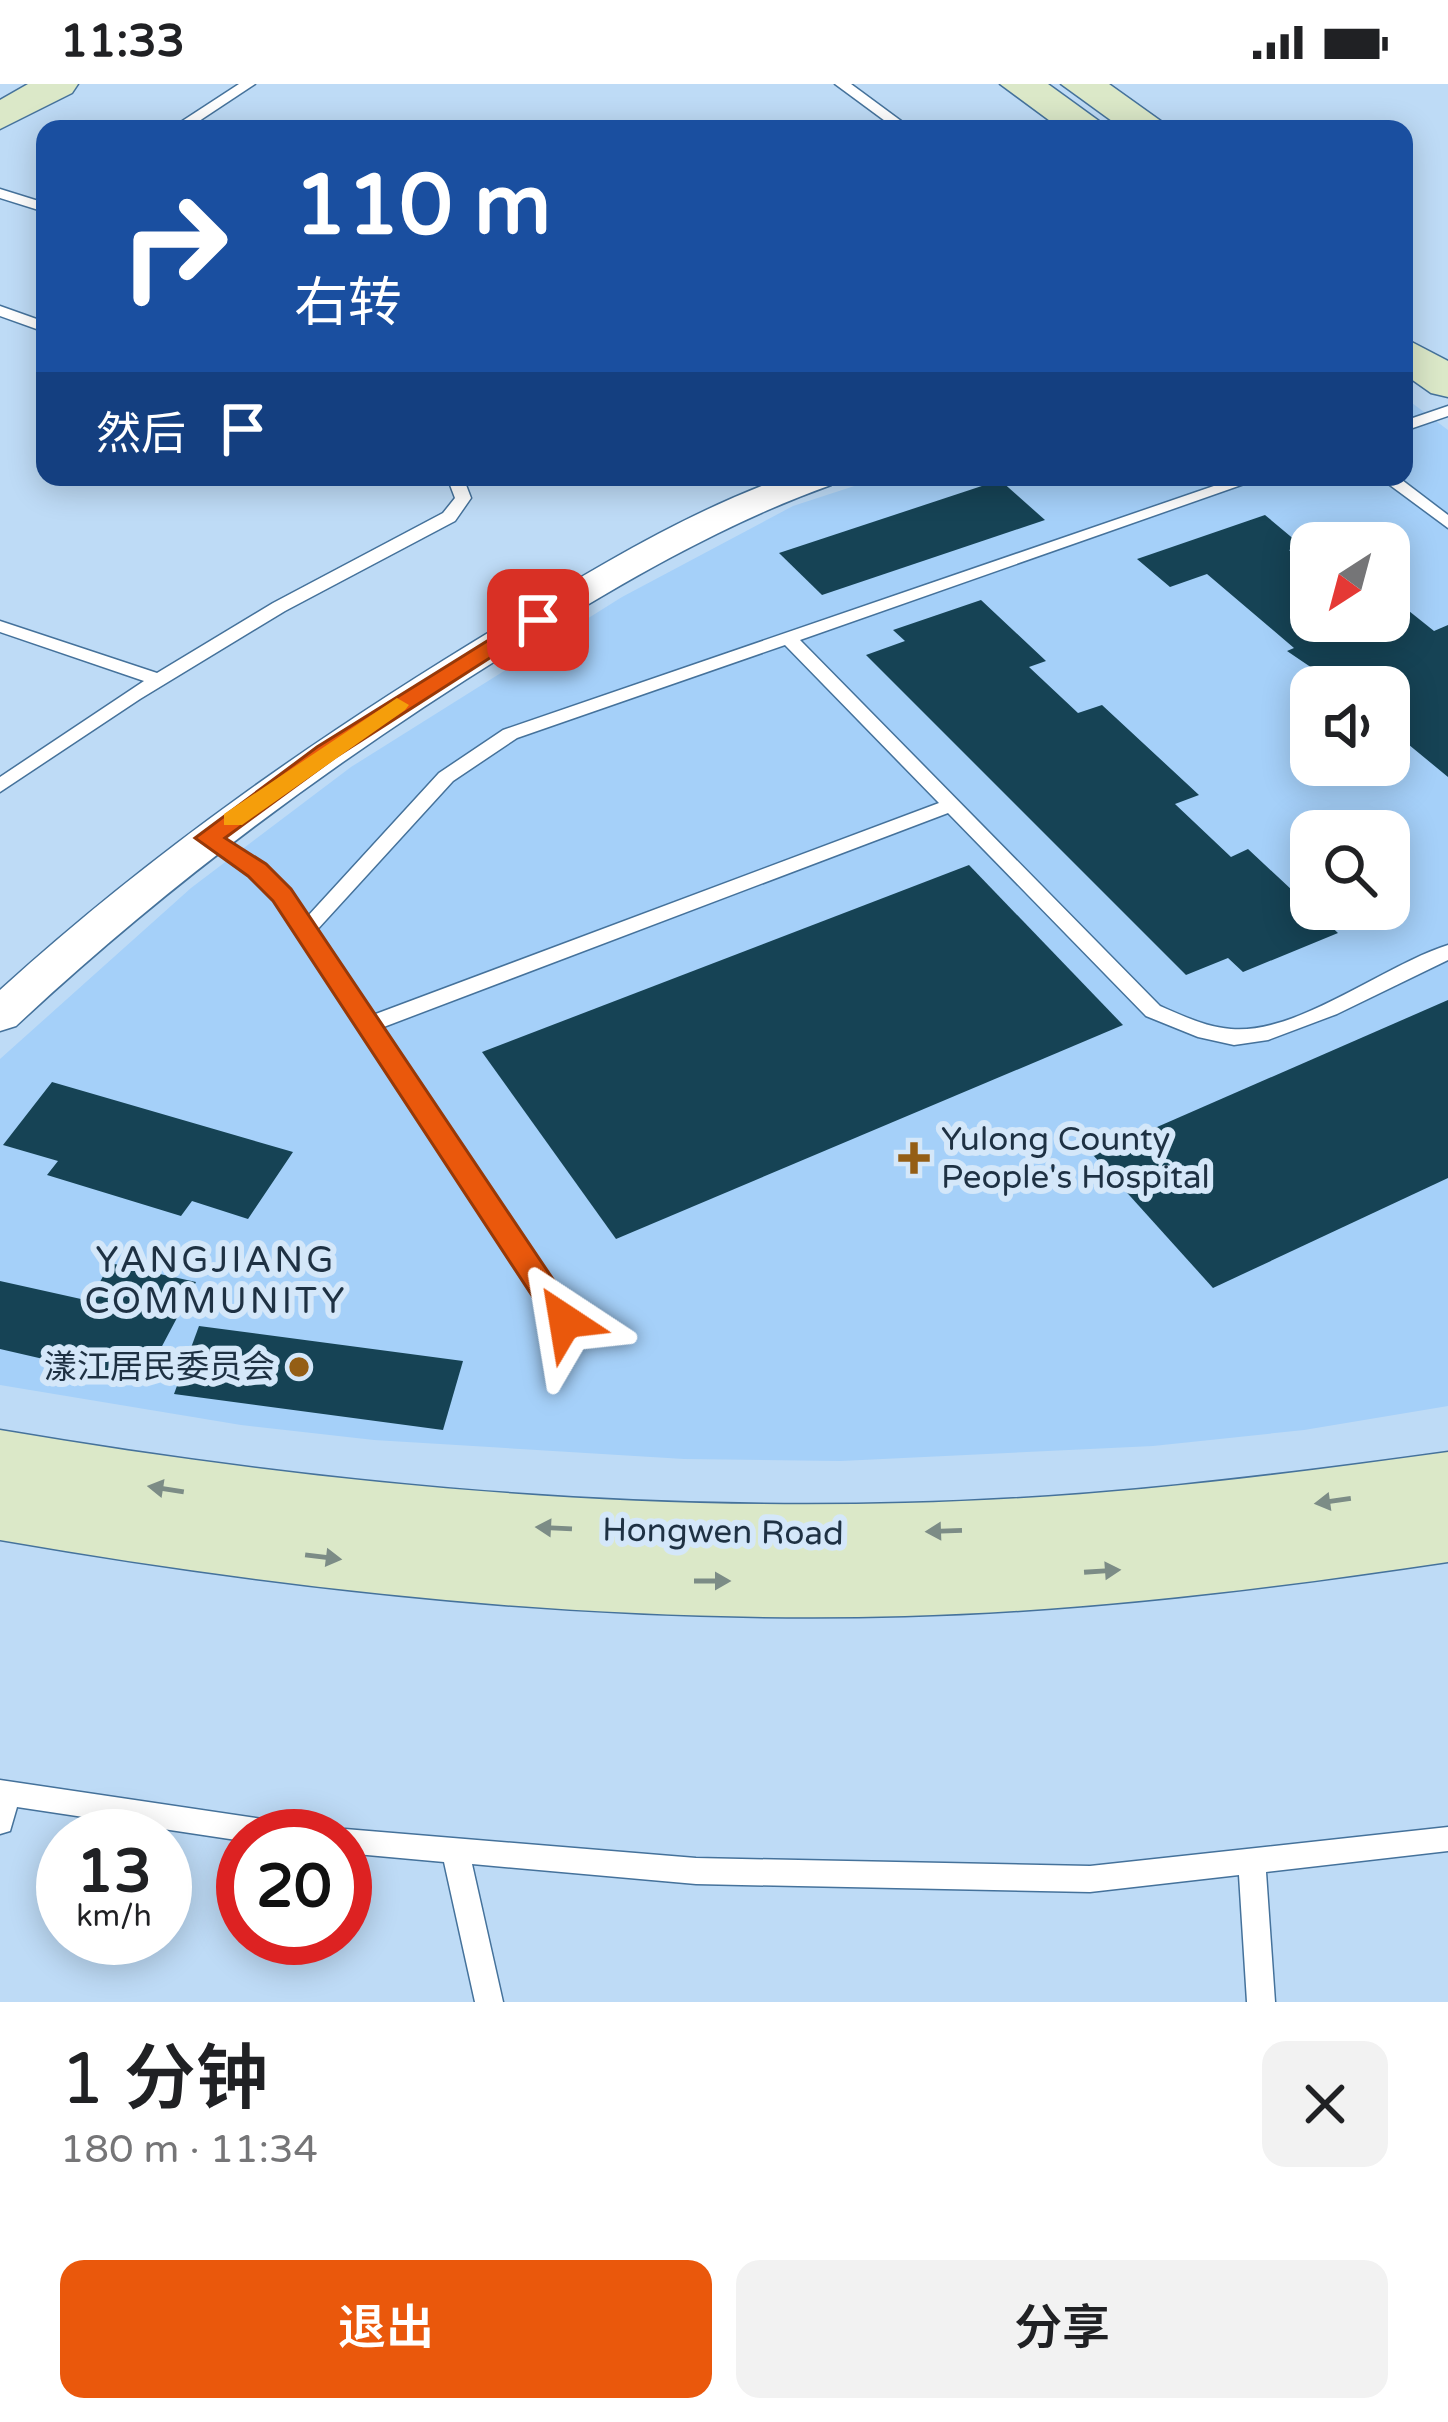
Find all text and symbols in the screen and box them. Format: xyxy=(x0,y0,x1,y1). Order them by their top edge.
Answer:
text: 11:33 xyxy=(60,15,185,69)
text: 110 m xyxy=(294,156,551,257)
icon: right xyxy=(96,168,252,324)
text: 右转 xyxy=(294,271,402,336)
icon: arrive xyxy=(210,396,276,462)
text: 然后 xyxy=(96,408,186,462)
north arrow xyxy=(1290,522,1410,642)
map controls xyxy=(1290,522,1410,930)
pin xyxy=(487,569,589,671)
icon: arrive xyxy=(505,587,571,653)
button: sound xyxy=(1290,666,1410,786)
button: search xyxy=(1290,810,1410,930)
place label: Yulong County People's Hospital xyxy=(941,1120,1210,1197)
marker: Yulong County People's Hospital xyxy=(898,1142,930,1174)
district label: YANGJIANG COMMUNITY xyxy=(84,1239,348,1323)
position arrow xyxy=(502,1258,628,1384)
place label: 漾江居民委员会 xyxy=(44,1348,275,1387)
marker: 漾江居民委员会 xyxy=(286,1354,312,1380)
one-way arrow xyxy=(147,1479,184,1498)
one-way arrow xyxy=(1313,1492,1351,1511)
street label: Hongwen Road xyxy=(602,1510,844,1554)
one-way arrow xyxy=(534,1518,572,1537)
one-way arrow xyxy=(924,1522,962,1541)
one-way arrow xyxy=(305,1547,342,1566)
one-way arrow xyxy=(1084,1561,1122,1580)
one-way arrow xyxy=(694,1571,732,1591)
speed limit sign: 20 xyxy=(216,1809,372,1965)
text: 13 xyxy=(76,1836,152,1908)
text: km/h xyxy=(76,1898,152,1935)
text: 1 分钟 xyxy=(60,2037,268,2124)
button: close xyxy=(1262,2041,1388,2167)
text: 180 m · 11:34 xyxy=(60,2126,318,2173)
button: 退出 xyxy=(60,2260,712,2398)
button: 分享 xyxy=(736,2260,1388,2398)

